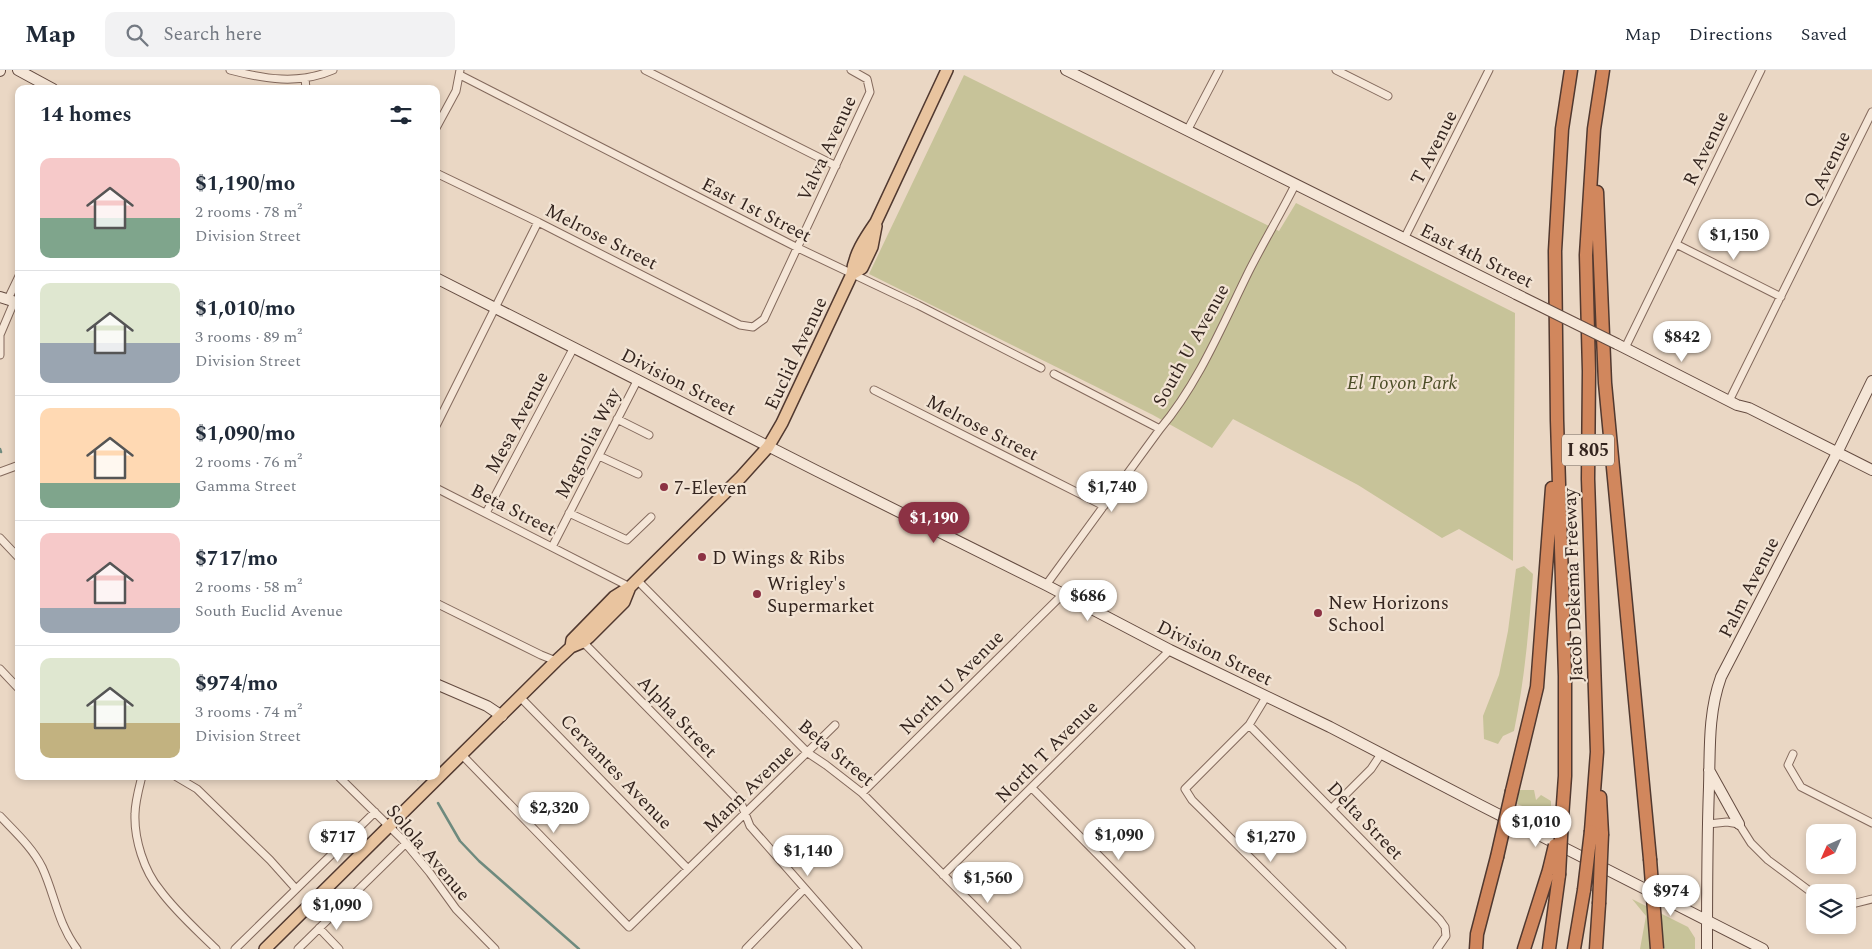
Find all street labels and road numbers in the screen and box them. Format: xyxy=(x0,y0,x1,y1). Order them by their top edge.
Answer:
street label: Valva Avenue xyxy=(790,91,865,206)
street label: T Avenue xyxy=(1403,105,1465,190)
street label: R Avenue xyxy=(1676,106,1737,191)
street label: Q Avenue xyxy=(1796,126,1859,213)
street label: East 1st Street xyxy=(696,170,817,251)
street label: Melrose Street xyxy=(540,197,663,278)
street label: East 4th Street xyxy=(1415,216,1538,296)
street label: South U Avenue xyxy=(1145,279,1237,413)
street label: Euclid Avenue xyxy=(757,292,835,415)
street label: Division Street xyxy=(616,341,741,424)
street label: Mesa Avenue xyxy=(478,366,557,479)
street label: Magnolia Way xyxy=(548,382,629,504)
street label: Melrose Street xyxy=(921,388,1044,469)
road number: I 805 xyxy=(1562,434,1614,466)
street label: Beta Street xyxy=(466,476,561,544)
street label: Jacob Dekema Freeway xyxy=(1556,487,1591,682)
street label: Palm Avenue xyxy=(1711,532,1787,643)
street label: Division Street xyxy=(1151,613,1277,694)
street label: North U Avenue xyxy=(893,624,1011,742)
street label: Alpha Street xyxy=(630,669,724,765)
street label: North T Avenue xyxy=(989,694,1105,810)
street label: Cervantes Avenue xyxy=(553,707,679,837)
street label: Beta Street xyxy=(791,712,881,794)
street label: Mann Avenue xyxy=(697,738,801,840)
street label: Delta Street xyxy=(1320,775,1410,867)
street label: Solola Avenue xyxy=(379,798,477,908)

